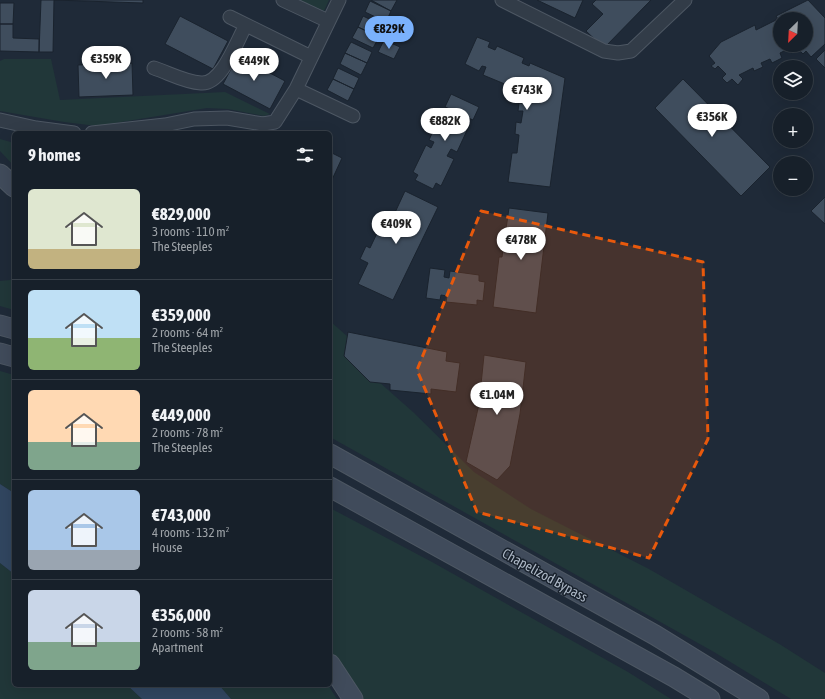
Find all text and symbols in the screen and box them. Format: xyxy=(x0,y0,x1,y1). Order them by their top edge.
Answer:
north arrow xyxy=(773,12,813,52)
map controls xyxy=(773,12,813,196)
pin: €829K xyxy=(361,16,417,50)
text: €829K xyxy=(374,21,404,36)
pin: €359K xyxy=(78,46,134,80)
pin: €449K xyxy=(226,48,282,82)
text: €359K xyxy=(91,51,121,66)
text: €449K xyxy=(239,53,269,68)
button: layers xyxy=(773,60,813,100)
pin: €743K xyxy=(499,77,555,111)
text: €743K xyxy=(512,82,542,97)
pin: €356K xyxy=(684,104,740,138)
pin: €882K xyxy=(417,108,473,142)
button: + xyxy=(773,108,813,148)
text: €356K xyxy=(697,109,727,124)
text: €882K xyxy=(430,113,460,128)
icon: filters xyxy=(294,144,316,166)
text: 9 homes xyxy=(28,145,81,165)
button: − xyxy=(773,156,813,196)
text: €829,000 xyxy=(152,204,211,224)
icon: home xyxy=(60,205,108,253)
pin: €409K xyxy=(368,211,424,245)
text: €409K xyxy=(381,216,411,231)
text: 3 rooms · 110 m² xyxy=(152,224,229,239)
pin: €478K xyxy=(493,227,549,261)
text: €478K xyxy=(506,232,536,247)
text: The Steeples xyxy=(152,239,212,254)
text: €359,000 xyxy=(152,305,211,325)
icon: home xyxy=(60,306,108,354)
text: 2 rooms · 64 m² xyxy=(152,325,223,340)
text: The Steeples xyxy=(152,340,212,355)
pin: €1.04M xyxy=(464,382,530,416)
text: €1.04M xyxy=(479,387,515,402)
text: €449,000 xyxy=(152,405,211,425)
icon: home xyxy=(60,406,108,454)
text: 2 rooms · 78 m² xyxy=(152,425,223,440)
text: The Steeples xyxy=(152,440,212,455)
text: €743,000 xyxy=(152,505,211,525)
icon: home xyxy=(60,506,108,554)
text: 4 rooms · 132 m² xyxy=(152,525,229,540)
text: House xyxy=(152,540,182,555)
street label: Chapelizod Bypass xyxy=(500,545,590,605)
text: €356,000 xyxy=(152,605,211,625)
icon: home xyxy=(60,606,108,654)
text: 2 rooms · 58 m² xyxy=(152,625,223,640)
text: Apartment xyxy=(152,640,203,655)

